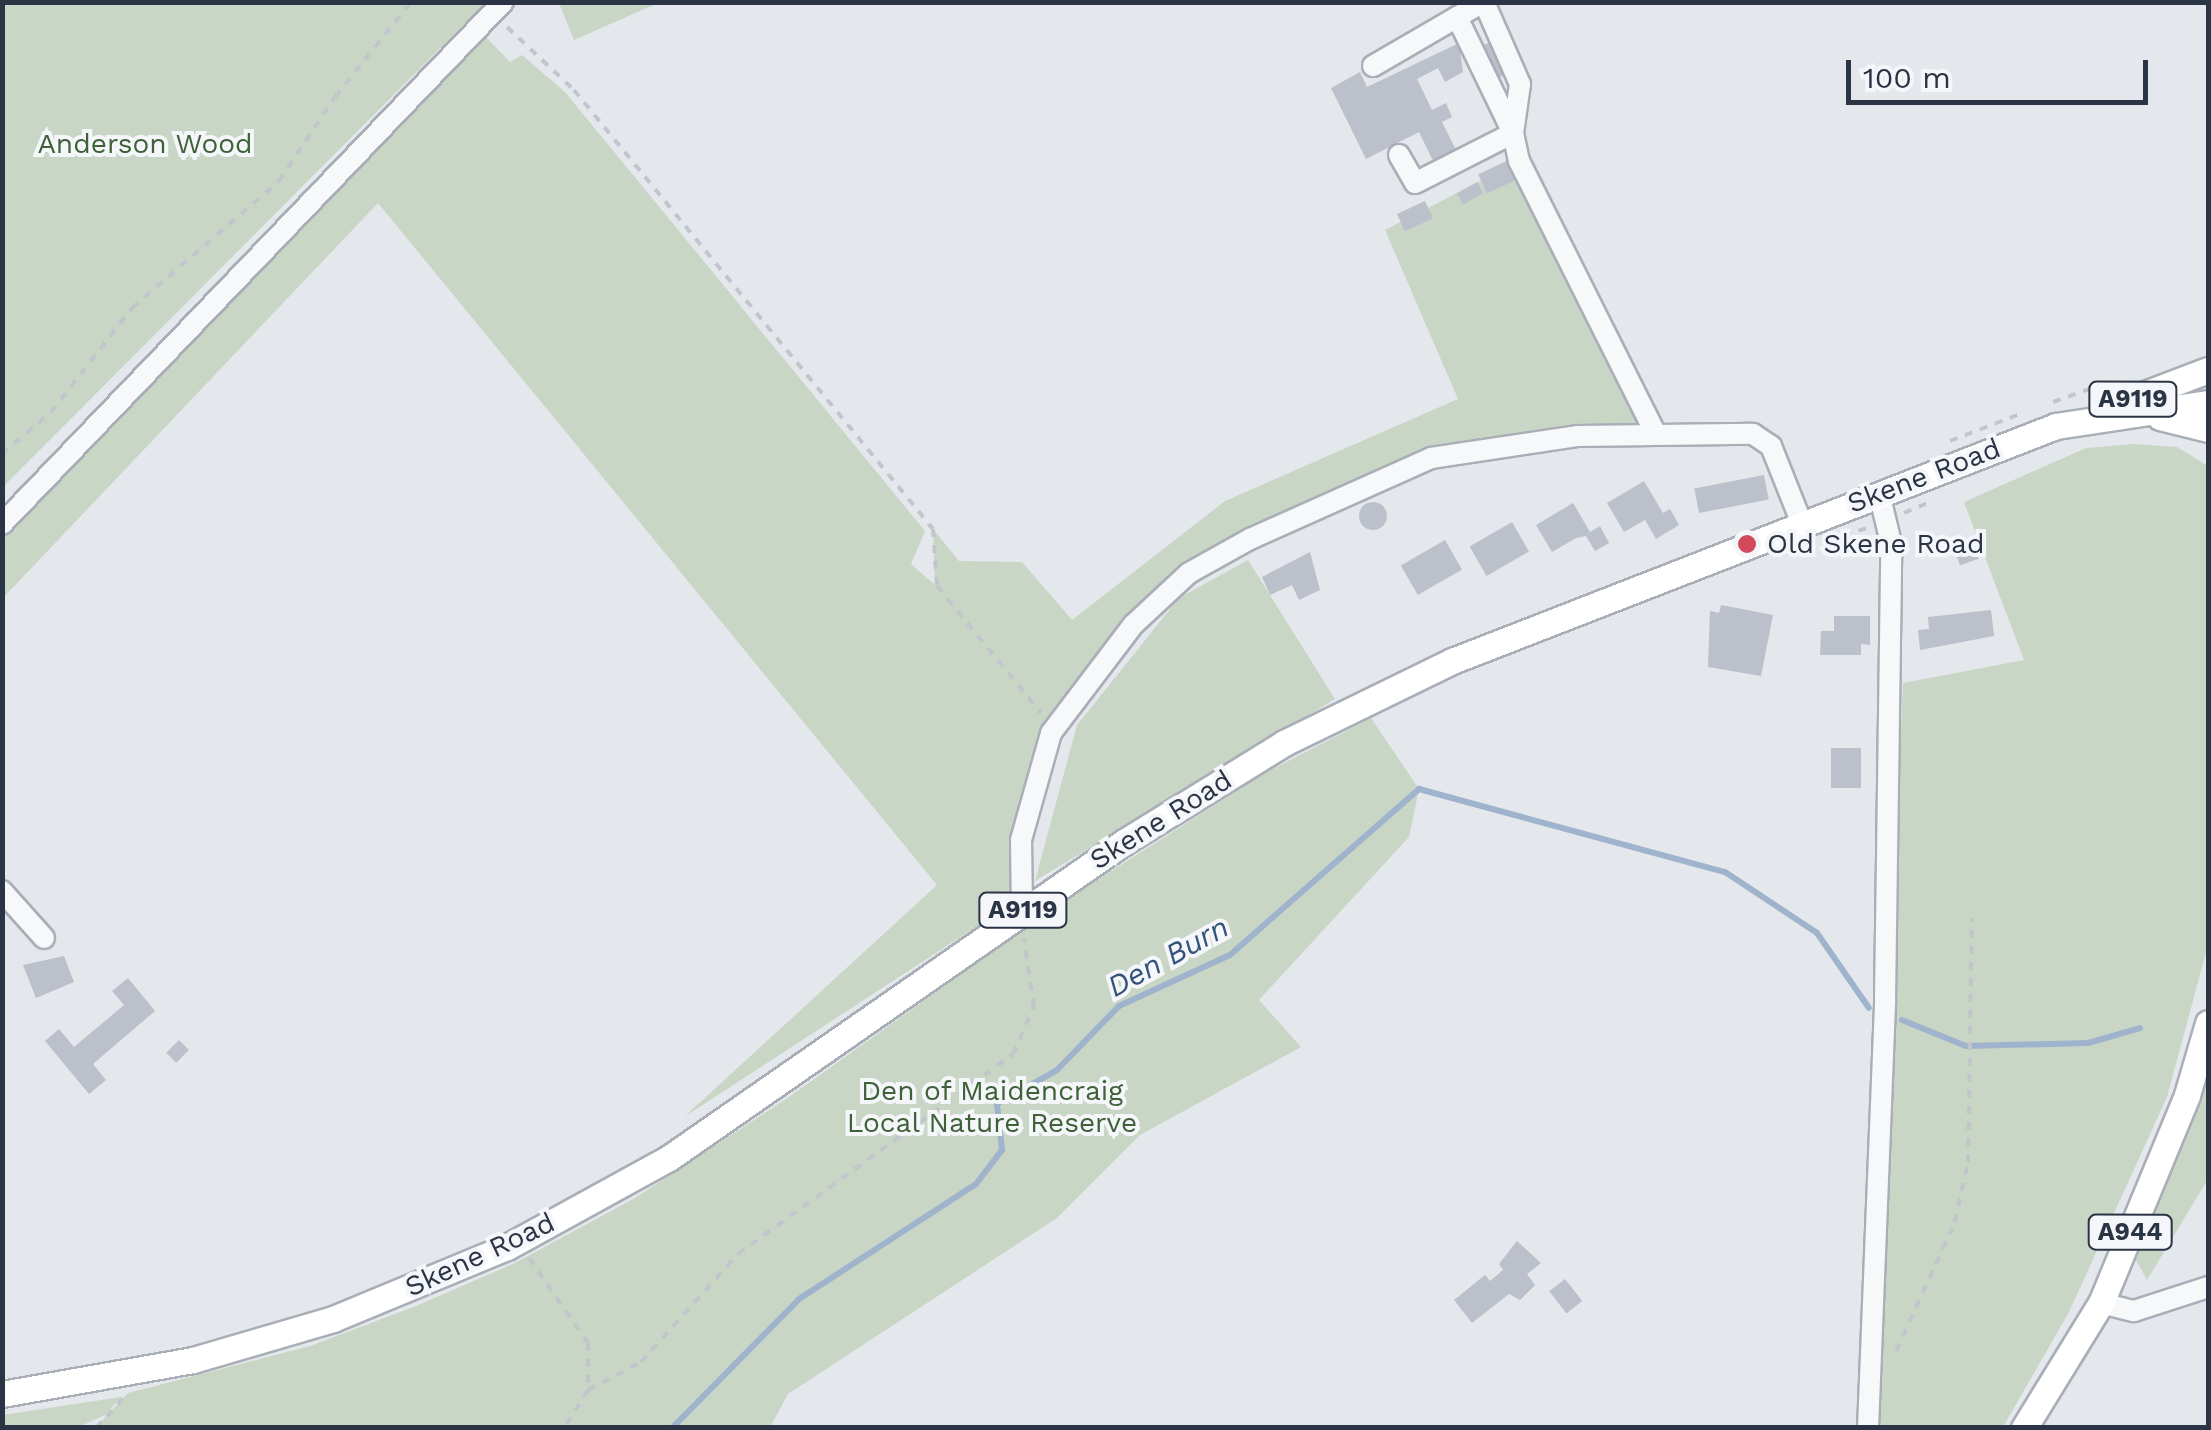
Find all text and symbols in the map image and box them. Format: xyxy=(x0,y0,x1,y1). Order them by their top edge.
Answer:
scale bar xyxy=(1851,40,2154,102)
text: 100 m xyxy=(1863,60,1951,95)
park label: Anderson Wood xyxy=(37,127,253,161)
road number: A9119 xyxy=(2088,379,2178,419)
street label: Skene Road xyxy=(1843,431,2005,521)
place label: Old Skene Road xyxy=(1767,527,1984,561)
marker: Old Skene Road xyxy=(1736,533,1758,555)
street label: Skene Road xyxy=(1084,763,1238,877)
road number: A9119 xyxy=(978,890,1068,930)
water label: Den Burn xyxy=(1101,909,1235,1005)
park label: Den of Maidencraig Local Nature Reserve xyxy=(846,1074,1138,1140)
street label: Skene Road xyxy=(400,1206,560,1304)
road number: A944 xyxy=(2088,1212,2172,1252)

